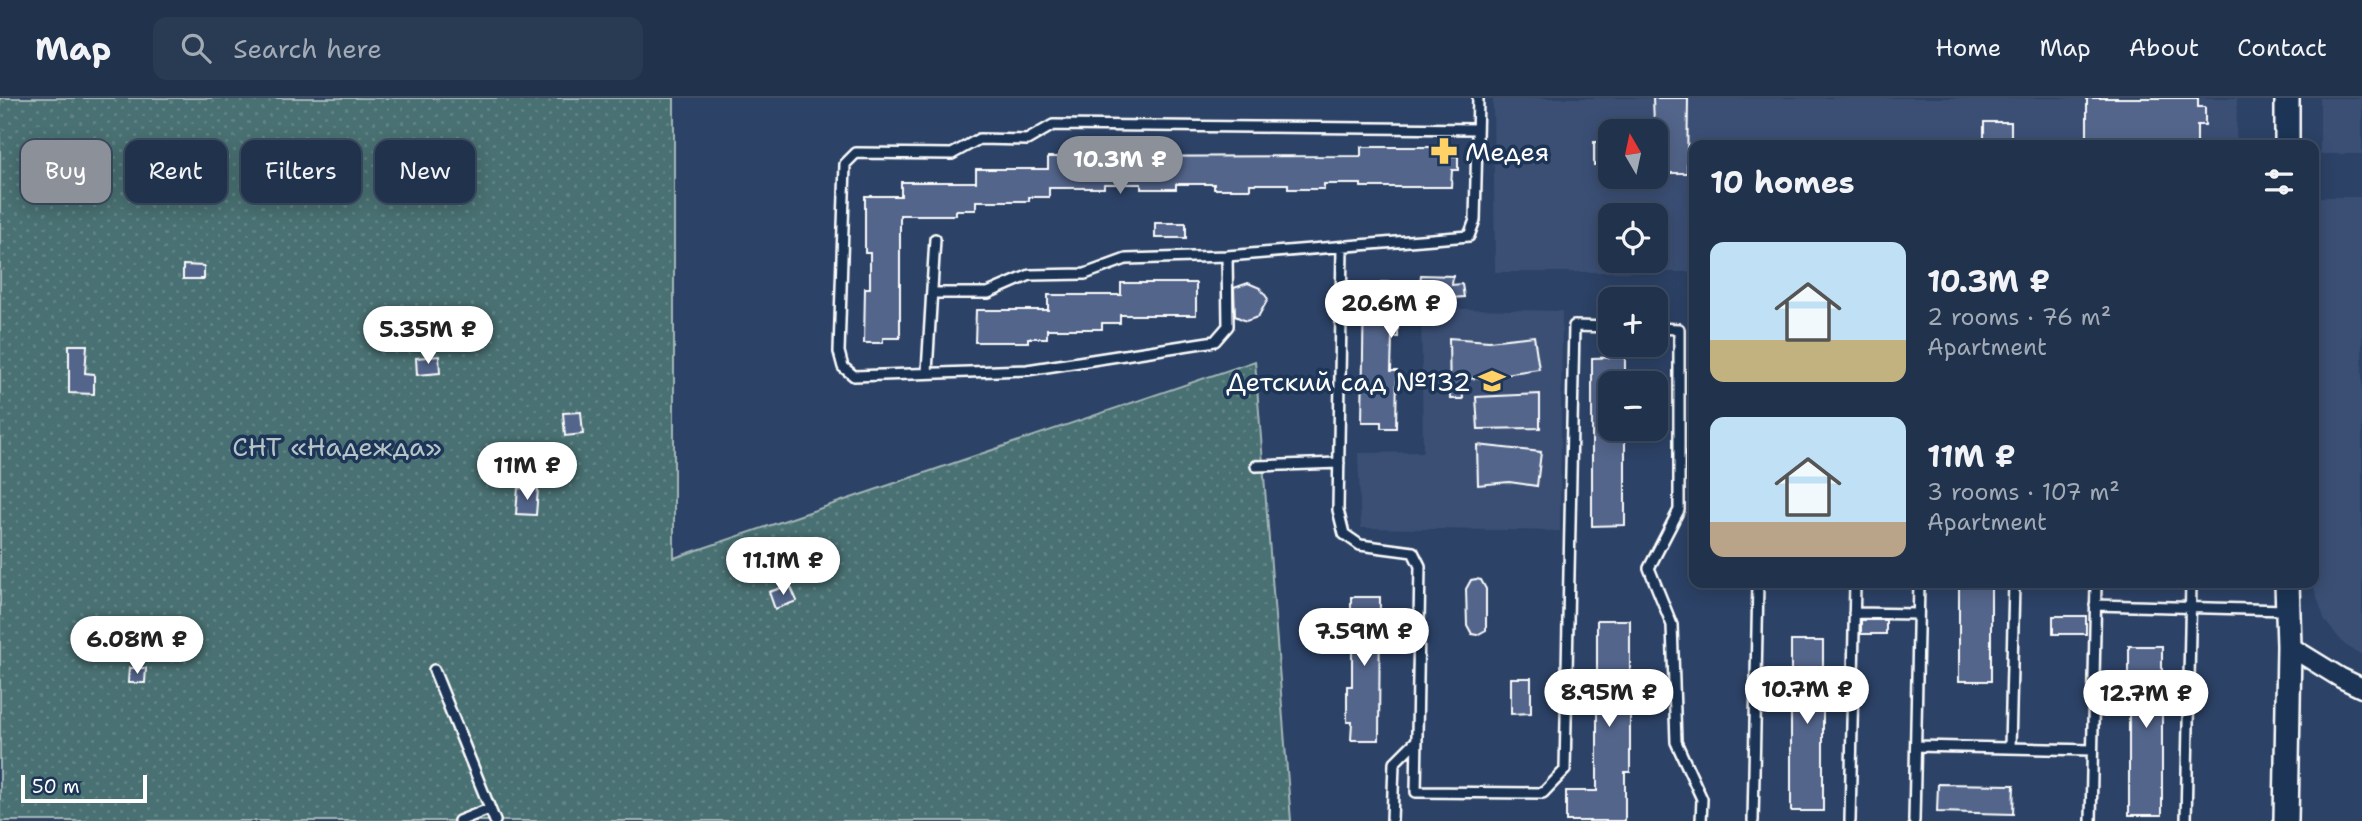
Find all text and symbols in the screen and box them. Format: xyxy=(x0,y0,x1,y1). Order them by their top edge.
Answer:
search box xyxy=(153,17,643,80)
text: Map xyxy=(35,26,111,71)
icon: search xyxy=(177,29,215,67)
text: Search here xyxy=(233,31,382,66)
text: Home xyxy=(1935,32,2001,64)
text: Map xyxy=(2039,32,2091,64)
text: About xyxy=(2129,32,2199,64)
text: Contact xyxy=(2237,32,2327,64)
north arrow xyxy=(1598,119,1668,189)
map controls xyxy=(1598,119,1668,441)
place label: Медея xyxy=(1465,134,1549,169)
pin: 10.3M ₽ xyxy=(1055,136,1185,196)
pharmacy icon: Медея xyxy=(1429,136,1459,166)
chip: Buy xyxy=(21,140,111,203)
chip: Rent xyxy=(125,140,227,203)
chip: Filters xyxy=(241,140,361,203)
chip: New xyxy=(375,140,475,203)
text: 10.3M ₽ xyxy=(1073,144,1167,174)
text: 10 homes xyxy=(1710,162,1855,203)
icon: filters xyxy=(2260,163,2298,201)
button: locate xyxy=(1598,203,1668,273)
text: 10.3M ₽ xyxy=(1927,261,2050,302)
icon: home xyxy=(1766,270,1850,354)
pin: 20.6M ₽ xyxy=(1326,280,1456,340)
button: + xyxy=(1598,287,1668,357)
text: 20.6M ₽ xyxy=(1341,288,1441,318)
text: 2 rooms · 76 m² xyxy=(1927,302,2111,332)
pin: 5.35M ₽ xyxy=(363,306,493,366)
text: 5.35M ₽ xyxy=(379,314,477,344)
text: Apartment xyxy=(1927,332,2047,362)
place label: Детский сад №132 xyxy=(1226,364,1471,399)
school or university icon: Детский сад №132 xyxy=(1477,366,1507,396)
button: − xyxy=(1598,371,1668,441)
park label: СНТ «Надежда» xyxy=(232,429,442,464)
text: 11M ₽ xyxy=(1927,436,2016,477)
pin: 11M ₽ xyxy=(478,442,576,502)
icon: home xyxy=(1766,445,1850,529)
text: 11M ₽ xyxy=(493,450,561,480)
text: 3 rooms · 107 m² xyxy=(1927,477,2120,507)
text: Apartment xyxy=(1927,507,2047,537)
pin: 11.1M ₽ xyxy=(718,538,848,597)
text: 11.1M ₽ xyxy=(742,545,824,575)
pin: 7.59M ₽ xyxy=(1299,608,1429,668)
pin: 6.08M ₽ xyxy=(72,616,202,676)
text: 7.59M ₽ xyxy=(1315,616,1413,646)
text: 6.08M ₽ xyxy=(86,624,188,654)
pin: 10.7M ₽ xyxy=(1742,666,1872,726)
pin: 8.95M ₽ xyxy=(1544,670,1674,729)
pin: 12.7M ₽ xyxy=(2081,670,2211,730)
text: 10.7M ₽ xyxy=(1761,674,1853,704)
text: 8.95M ₽ xyxy=(1560,677,1658,707)
text: 12.7M ₽ xyxy=(2099,678,2193,708)
scale bar xyxy=(21,772,147,804)
text: 50 m xyxy=(32,774,80,799)

